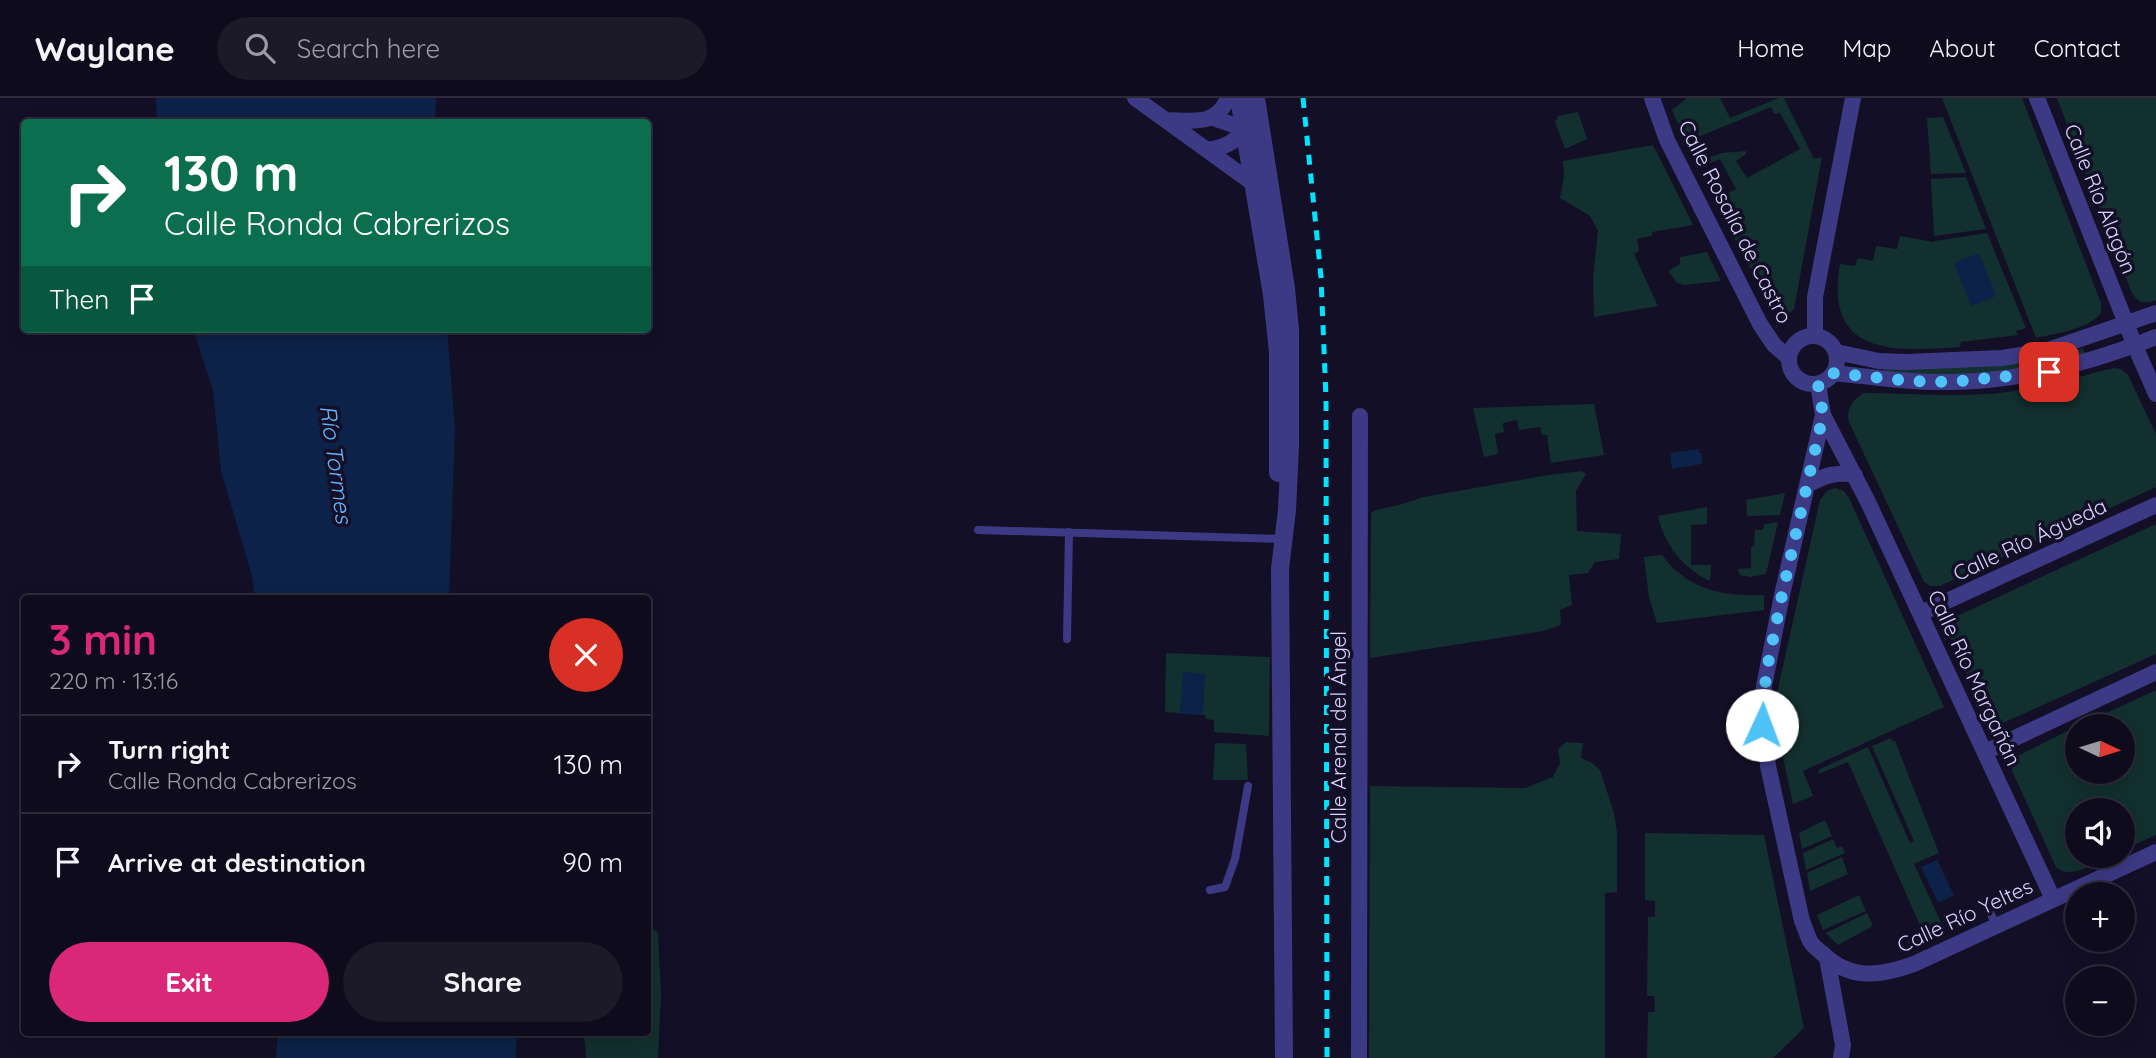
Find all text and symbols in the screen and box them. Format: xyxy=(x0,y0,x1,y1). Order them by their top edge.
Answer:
search box xyxy=(217,17,707,80)
text: Waylane xyxy=(35,28,175,69)
icon: search xyxy=(241,29,279,67)
text: Search here xyxy=(297,32,440,65)
text: Home xyxy=(1737,33,1804,63)
text: Map xyxy=(1842,33,1891,63)
text: About xyxy=(1929,33,1996,63)
text: Contact xyxy=(2034,33,2121,63)
street label: Calle Rosalía de Castro xyxy=(1673,116,1798,328)
street label: Calle Río Alagón xyxy=(2059,120,2143,277)
text: 130 m xyxy=(164,142,298,203)
icon: right xyxy=(49,147,140,238)
text: Calle Ronda Cabrerizos xyxy=(164,203,510,243)
icon: arrive xyxy=(123,280,161,318)
text: Then xyxy=(49,283,109,316)
pin xyxy=(2019,342,2079,402)
icon: arrive xyxy=(2030,353,2068,391)
water label: Río Tormes xyxy=(314,403,359,527)
street label: Calle Río Águeda xyxy=(1949,492,2110,586)
street label: Calle Río Margañán xyxy=(1923,586,2027,770)
text: 3 min xyxy=(49,613,157,666)
button: close xyxy=(549,618,623,692)
street label: Calle Arenal del Ángel xyxy=(1325,631,1351,843)
text: 220 m · 13:16 xyxy=(49,666,178,695)
position arrow xyxy=(1725,688,1799,762)
north arrow xyxy=(2065,714,2135,784)
map controls xyxy=(2065,714,2135,1036)
text: Turn right xyxy=(108,733,230,766)
icon: right xyxy=(49,745,87,783)
text: 130 m xyxy=(553,748,623,781)
text: Calle Ronda Cabrerizos xyxy=(108,766,357,795)
button: sound xyxy=(2065,798,2135,868)
icon: arrive xyxy=(49,843,87,881)
text: Arrive at destination xyxy=(108,846,366,879)
text: 90 m xyxy=(562,846,623,879)
street label: Calle Río Yeltes xyxy=(1893,872,2037,958)
button: + xyxy=(2065,882,2135,952)
button: Exit xyxy=(49,942,329,1022)
button: Share xyxy=(343,942,623,1022)
button: − xyxy=(2065,966,2135,1036)

